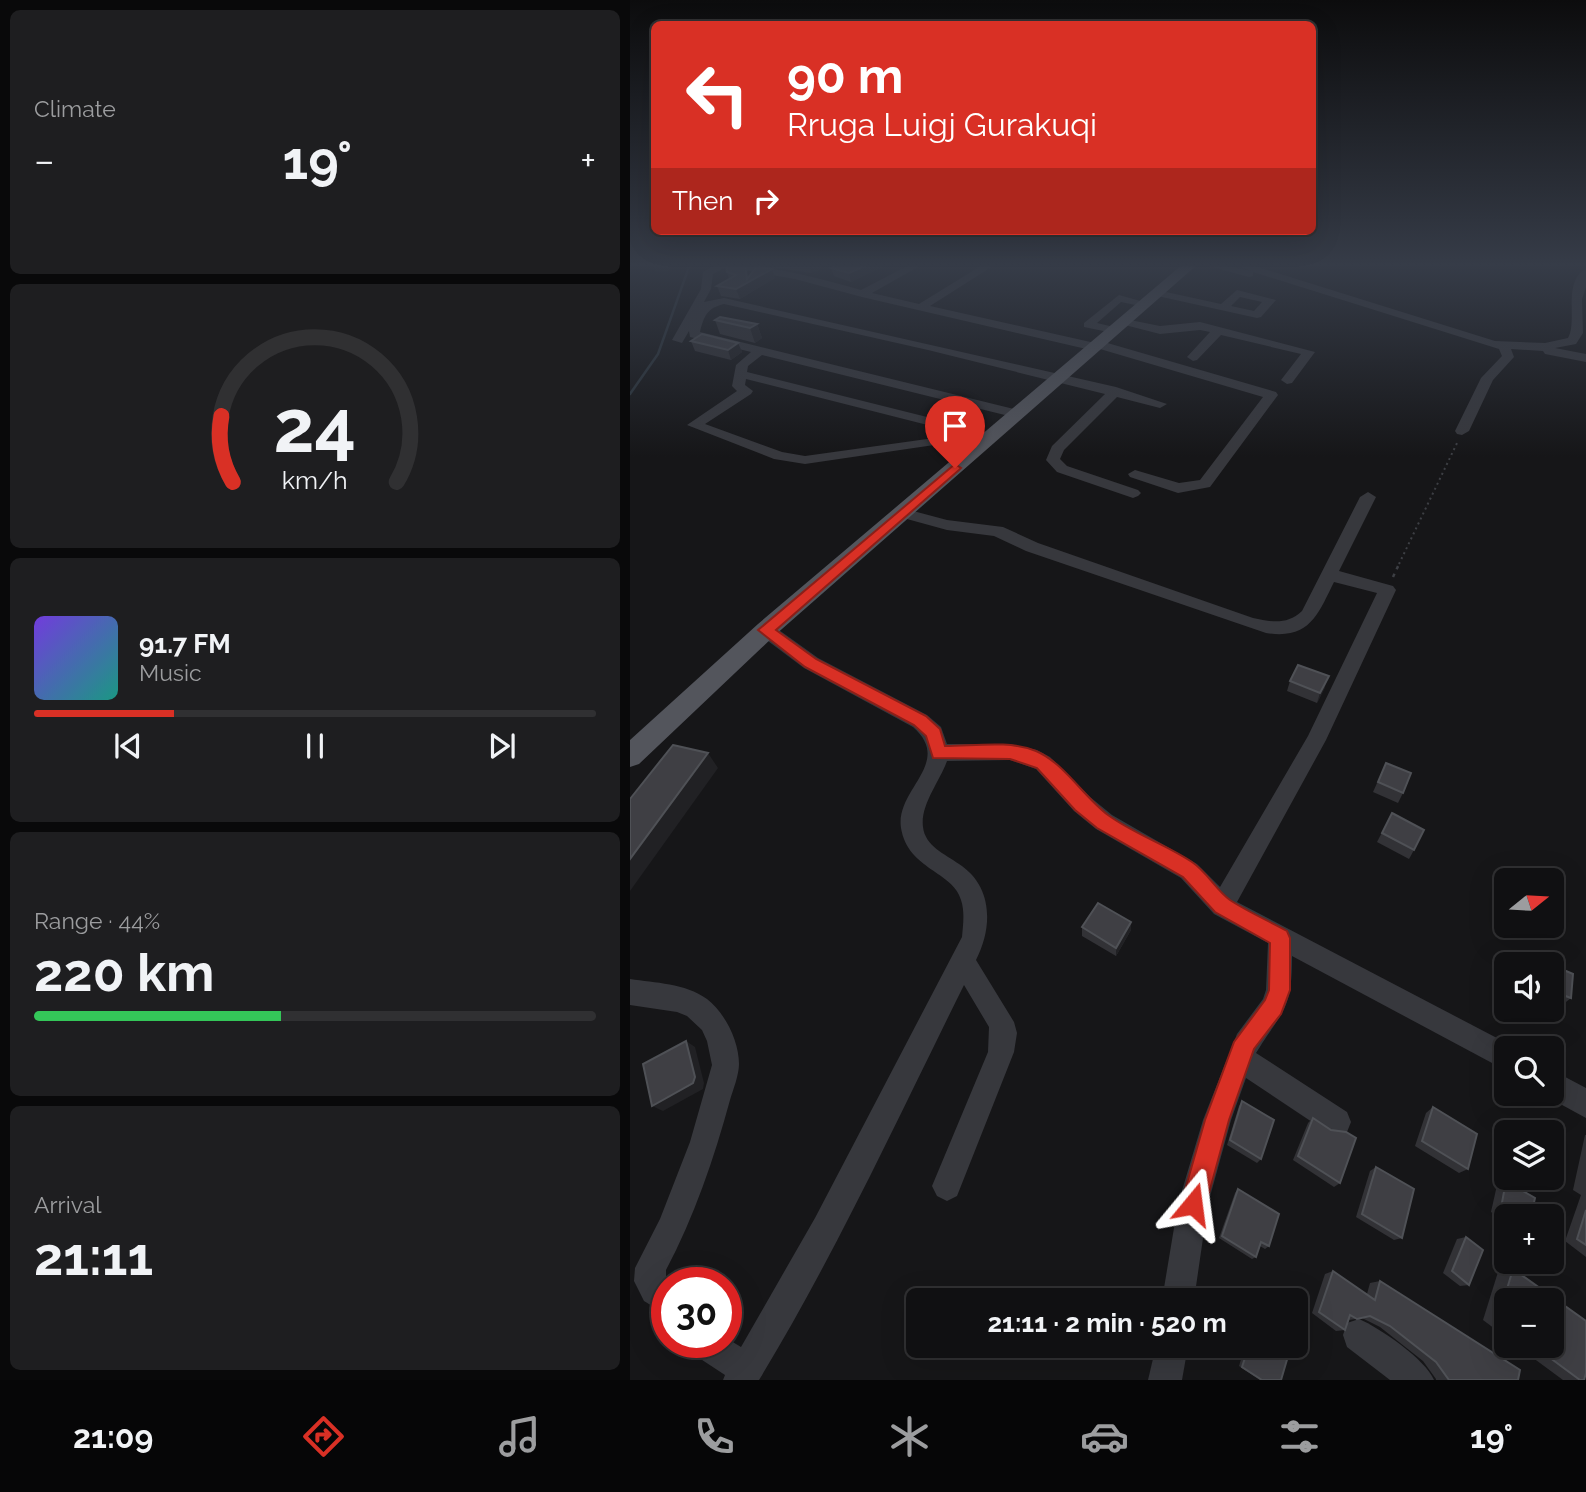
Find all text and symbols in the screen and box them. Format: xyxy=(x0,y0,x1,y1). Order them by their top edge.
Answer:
text: 90 m xyxy=(787,47,903,104)
icon: left xyxy=(672,49,763,140)
text: Climate xyxy=(34,95,116,122)
text: Rruga Luigj Gurakuqi xyxy=(787,106,1097,143)
text: 19° xyxy=(283,130,352,191)
text: − xyxy=(34,138,54,183)
text: + xyxy=(580,138,596,183)
icon: right xyxy=(747,182,785,220)
text: Then xyxy=(672,186,733,216)
text: 24 xyxy=(274,384,356,469)
pin xyxy=(925,396,985,468)
icon: arrive xyxy=(936,407,974,445)
text: km/h xyxy=(282,465,348,495)
text: 91.7 FM xyxy=(139,629,231,659)
text: Music xyxy=(139,659,202,686)
icon: previous xyxy=(109,727,147,765)
icon: pause xyxy=(296,727,334,765)
icon: next xyxy=(483,727,521,765)
north arrow xyxy=(1494,868,1564,938)
map controls xyxy=(1494,868,1564,1358)
text: Range · 44% xyxy=(34,907,160,934)
text: 220 km xyxy=(34,942,215,1003)
button: sound xyxy=(1494,952,1564,1022)
button: search xyxy=(1494,1036,1564,1106)
button: layers xyxy=(1494,1120,1564,1190)
position arrow xyxy=(1156,1167,1230,1241)
text: Arrival xyxy=(34,1191,101,1218)
button: + xyxy=(1494,1204,1564,1274)
text: 21:11 xyxy=(34,1226,153,1287)
speed limit sign: 30 xyxy=(651,1267,742,1358)
button: − xyxy=(1494,1288,1564,1358)
text: 21:11 · 2 min · 520 m xyxy=(987,1308,1227,1338)
icon: directions xyxy=(299,1412,348,1461)
icon: music xyxy=(495,1412,544,1461)
icon: phone xyxy=(690,1412,739,1461)
icon: climate xyxy=(885,1412,934,1461)
icon: car xyxy=(1080,1412,1129,1461)
icon: filters xyxy=(1275,1412,1324,1461)
text: 21:09 xyxy=(73,1418,153,1455)
text: 19° xyxy=(1470,1418,1513,1455)

